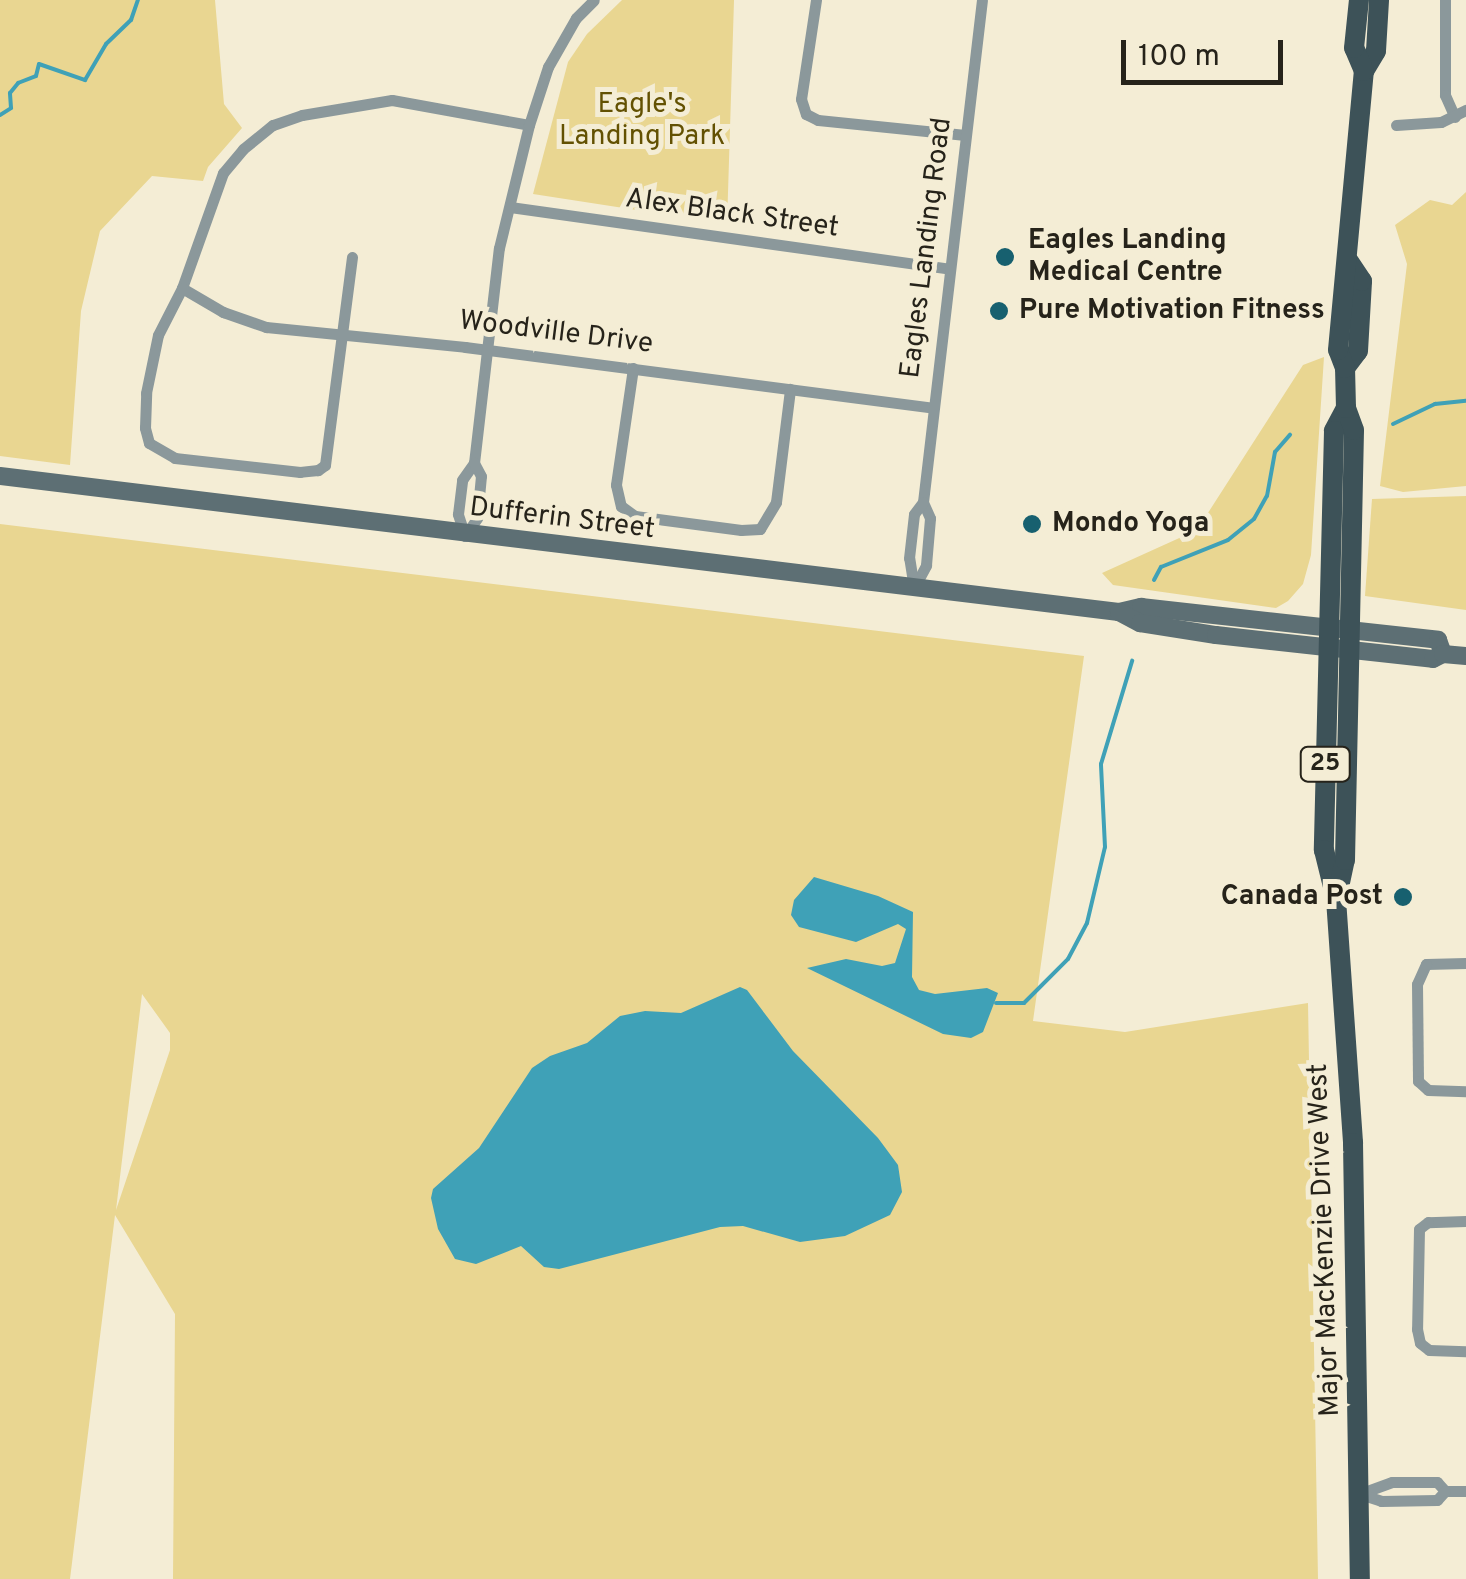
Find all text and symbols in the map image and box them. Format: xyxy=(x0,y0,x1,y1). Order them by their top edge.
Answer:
scale bar xyxy=(1126,20,1288,82)
text: 100 m xyxy=(1138,39,1220,76)
park label: Eagle's Landing Park xyxy=(559,88,725,154)
street label: Eagles Landing Road xyxy=(894,116,960,380)
street label: Alex Black Street xyxy=(623,182,841,246)
place label: Eagles Landing Medical Centre xyxy=(1028,224,1227,290)
marker: Eagles Landing Medical Centre xyxy=(992,244,1018,270)
place label: Pure Motivation Fitness xyxy=(1019,294,1325,328)
marker: Pure Motivation Fitness xyxy=(988,300,1010,322)
street label: Woodville Drive xyxy=(457,304,655,362)
street label: Dufferin Street xyxy=(467,491,657,547)
place label: Mondo Yoga xyxy=(1052,507,1210,541)
marker: Mondo Yoga xyxy=(1021,513,1043,535)
road number: 25 xyxy=(1298,744,1352,784)
place label: Canada Post xyxy=(1221,880,1383,914)
marker: Canada Post xyxy=(1392,886,1414,908)
street label: Major MacKenzie Drive West xyxy=(1302,1063,1348,1417)

